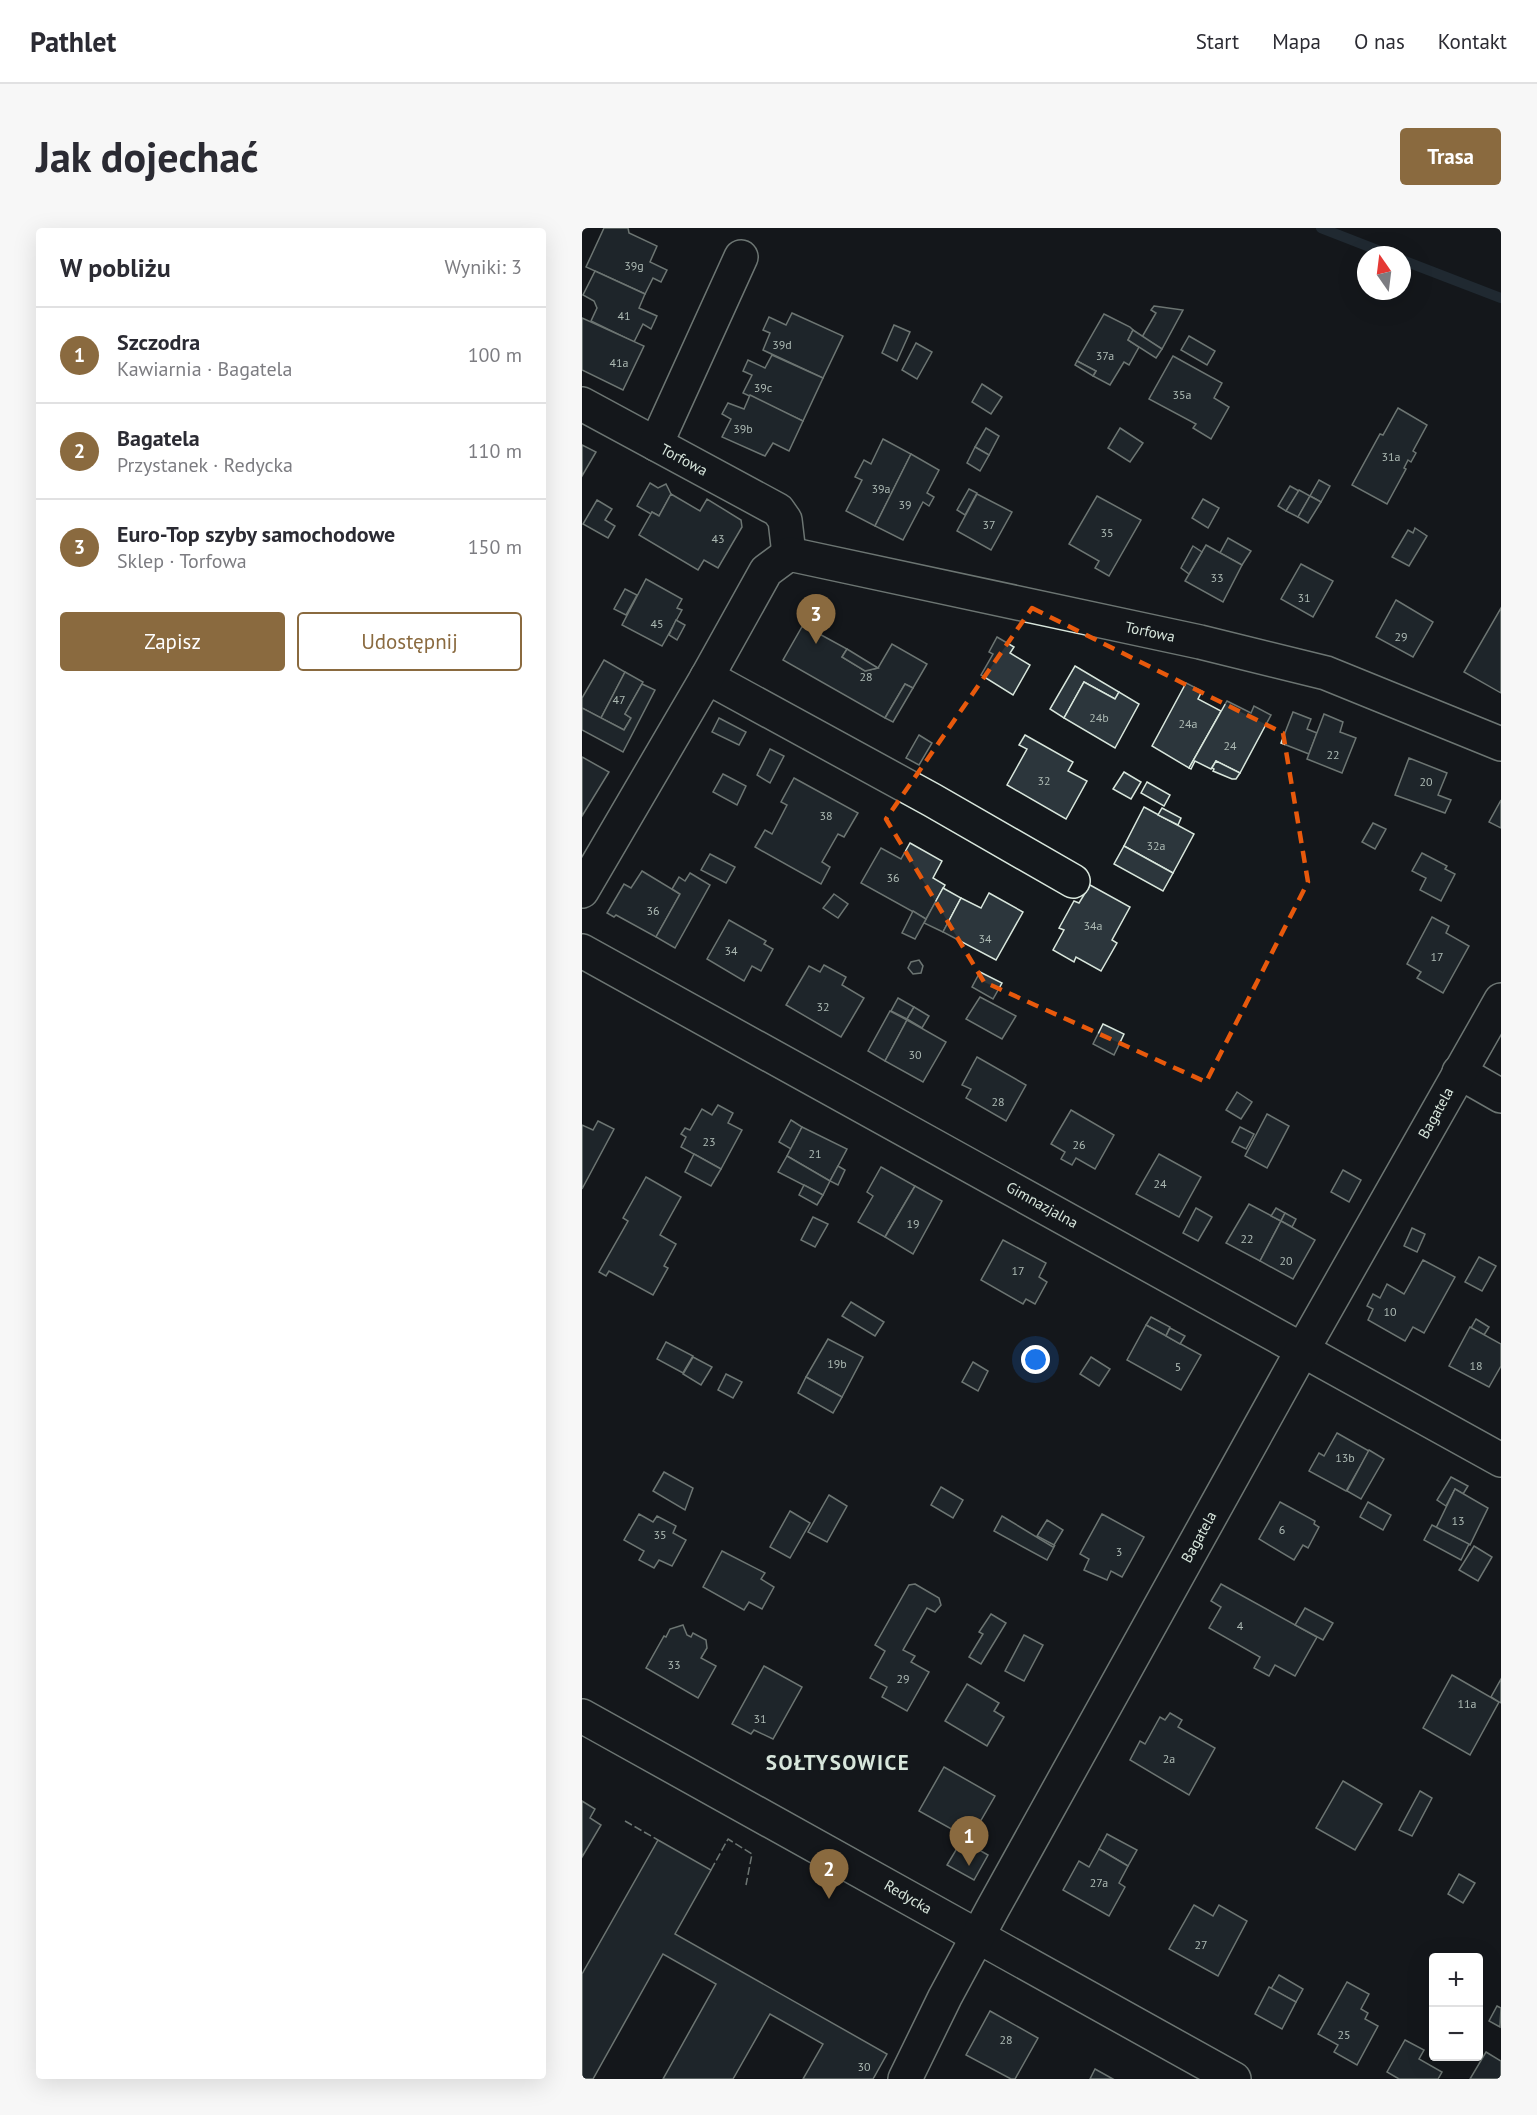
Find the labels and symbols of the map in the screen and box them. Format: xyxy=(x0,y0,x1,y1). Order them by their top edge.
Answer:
north arrow xyxy=(1357,246,1411,300)
house number: 39g xyxy=(624,258,644,273)
house number: 41 xyxy=(617,308,631,323)
house number: 39d xyxy=(772,337,792,352)
house number: 37a xyxy=(1096,348,1114,363)
house number: 41a xyxy=(609,355,629,370)
house number: 39c xyxy=(754,380,773,395)
house number: 35a xyxy=(1172,387,1192,402)
house number: 39b xyxy=(733,421,753,436)
street label: Torfowa xyxy=(657,439,711,480)
house number: 31a xyxy=(1381,449,1401,464)
house number: 39a xyxy=(871,481,891,496)
house number: 39 xyxy=(898,497,912,512)
house number: 37 xyxy=(982,517,996,532)
house number: 35 xyxy=(1100,525,1114,540)
house number: 43 xyxy=(711,531,725,546)
house number: 33 xyxy=(1210,570,1224,585)
house number: 31 xyxy=(1297,590,1311,605)
pin: 3 xyxy=(796,594,836,644)
house number: 45 xyxy=(650,616,664,631)
street label: Torfowa xyxy=(1123,617,1177,646)
house number: 29 xyxy=(1394,629,1408,644)
house number: 28 xyxy=(859,669,873,684)
house number: 47 xyxy=(612,692,626,707)
house number: 24b xyxy=(1089,710,1109,725)
house number: 24a xyxy=(1178,716,1198,731)
house number: 24 xyxy=(1223,738,1237,753)
house number: 22 xyxy=(1326,747,1340,762)
house number: 32 xyxy=(1037,773,1051,788)
house number: 20 xyxy=(1419,774,1433,789)
house number: 38 xyxy=(819,808,833,823)
house number: 32a xyxy=(1146,838,1166,853)
house number: 36 xyxy=(886,870,900,885)
house number: 36 xyxy=(646,903,660,918)
house number: 34a xyxy=(1083,918,1103,933)
house number: 34 xyxy=(978,931,992,946)
house number: 34 xyxy=(724,943,738,958)
house number: 17 xyxy=(1430,949,1444,964)
house number: 32 xyxy=(816,999,830,1014)
house number: 30 xyxy=(908,1047,922,1062)
street label: Bagatela xyxy=(1414,1084,1457,1142)
house number: 28 xyxy=(991,1094,1005,1109)
house number: 23 xyxy=(702,1134,716,1149)
house number: 26 xyxy=(1072,1137,1086,1152)
house number: 21 xyxy=(808,1146,822,1161)
house number: 24 xyxy=(1153,1176,1167,1191)
street label: Gimnazjalna xyxy=(1003,1177,1081,1232)
house number: 19 xyxy=(906,1216,920,1231)
house number: 22 xyxy=(1240,1231,1254,1246)
house number: 20 xyxy=(1279,1253,1293,1268)
house number: 17 xyxy=(1011,1263,1025,1278)
house number: 10 xyxy=(1383,1304,1397,1319)
your location xyxy=(1021,1345,1050,1374)
house number: 19b xyxy=(827,1356,847,1371)
house number: 18 xyxy=(1469,1358,1483,1373)
house number: 5 xyxy=(1175,1359,1181,1374)
house number: 13b xyxy=(1335,1450,1355,1465)
street label: Bagatela xyxy=(1177,1508,1220,1566)
house number: 13 xyxy=(1451,1513,1465,1528)
house number: 6 xyxy=(1279,1522,1285,1537)
house number: 35 xyxy=(653,1527,667,1542)
house number: 3 xyxy=(1116,1544,1122,1559)
house number: 4 xyxy=(1237,1618,1244,1633)
house number: 33 xyxy=(667,1657,681,1672)
house number: 29 xyxy=(896,1671,910,1686)
house number: 11a xyxy=(1457,1696,1477,1711)
house number: 31 xyxy=(753,1711,767,1726)
district label: SOŁTYSOWICE xyxy=(766,1749,910,1776)
house number: 2a xyxy=(1163,1751,1175,1766)
pin: 1 xyxy=(950,1816,988,1866)
pin: 2 xyxy=(810,1850,848,1899)
street label: Redycka xyxy=(881,1875,936,1918)
house number: 27a xyxy=(1090,1875,1108,1890)
house number: 27 xyxy=(1194,1937,1208,1952)
house number: 25 xyxy=(1337,2027,1351,2042)
house number: 28 xyxy=(999,2032,1013,2047)
house number: 30 xyxy=(857,2059,871,2074)

